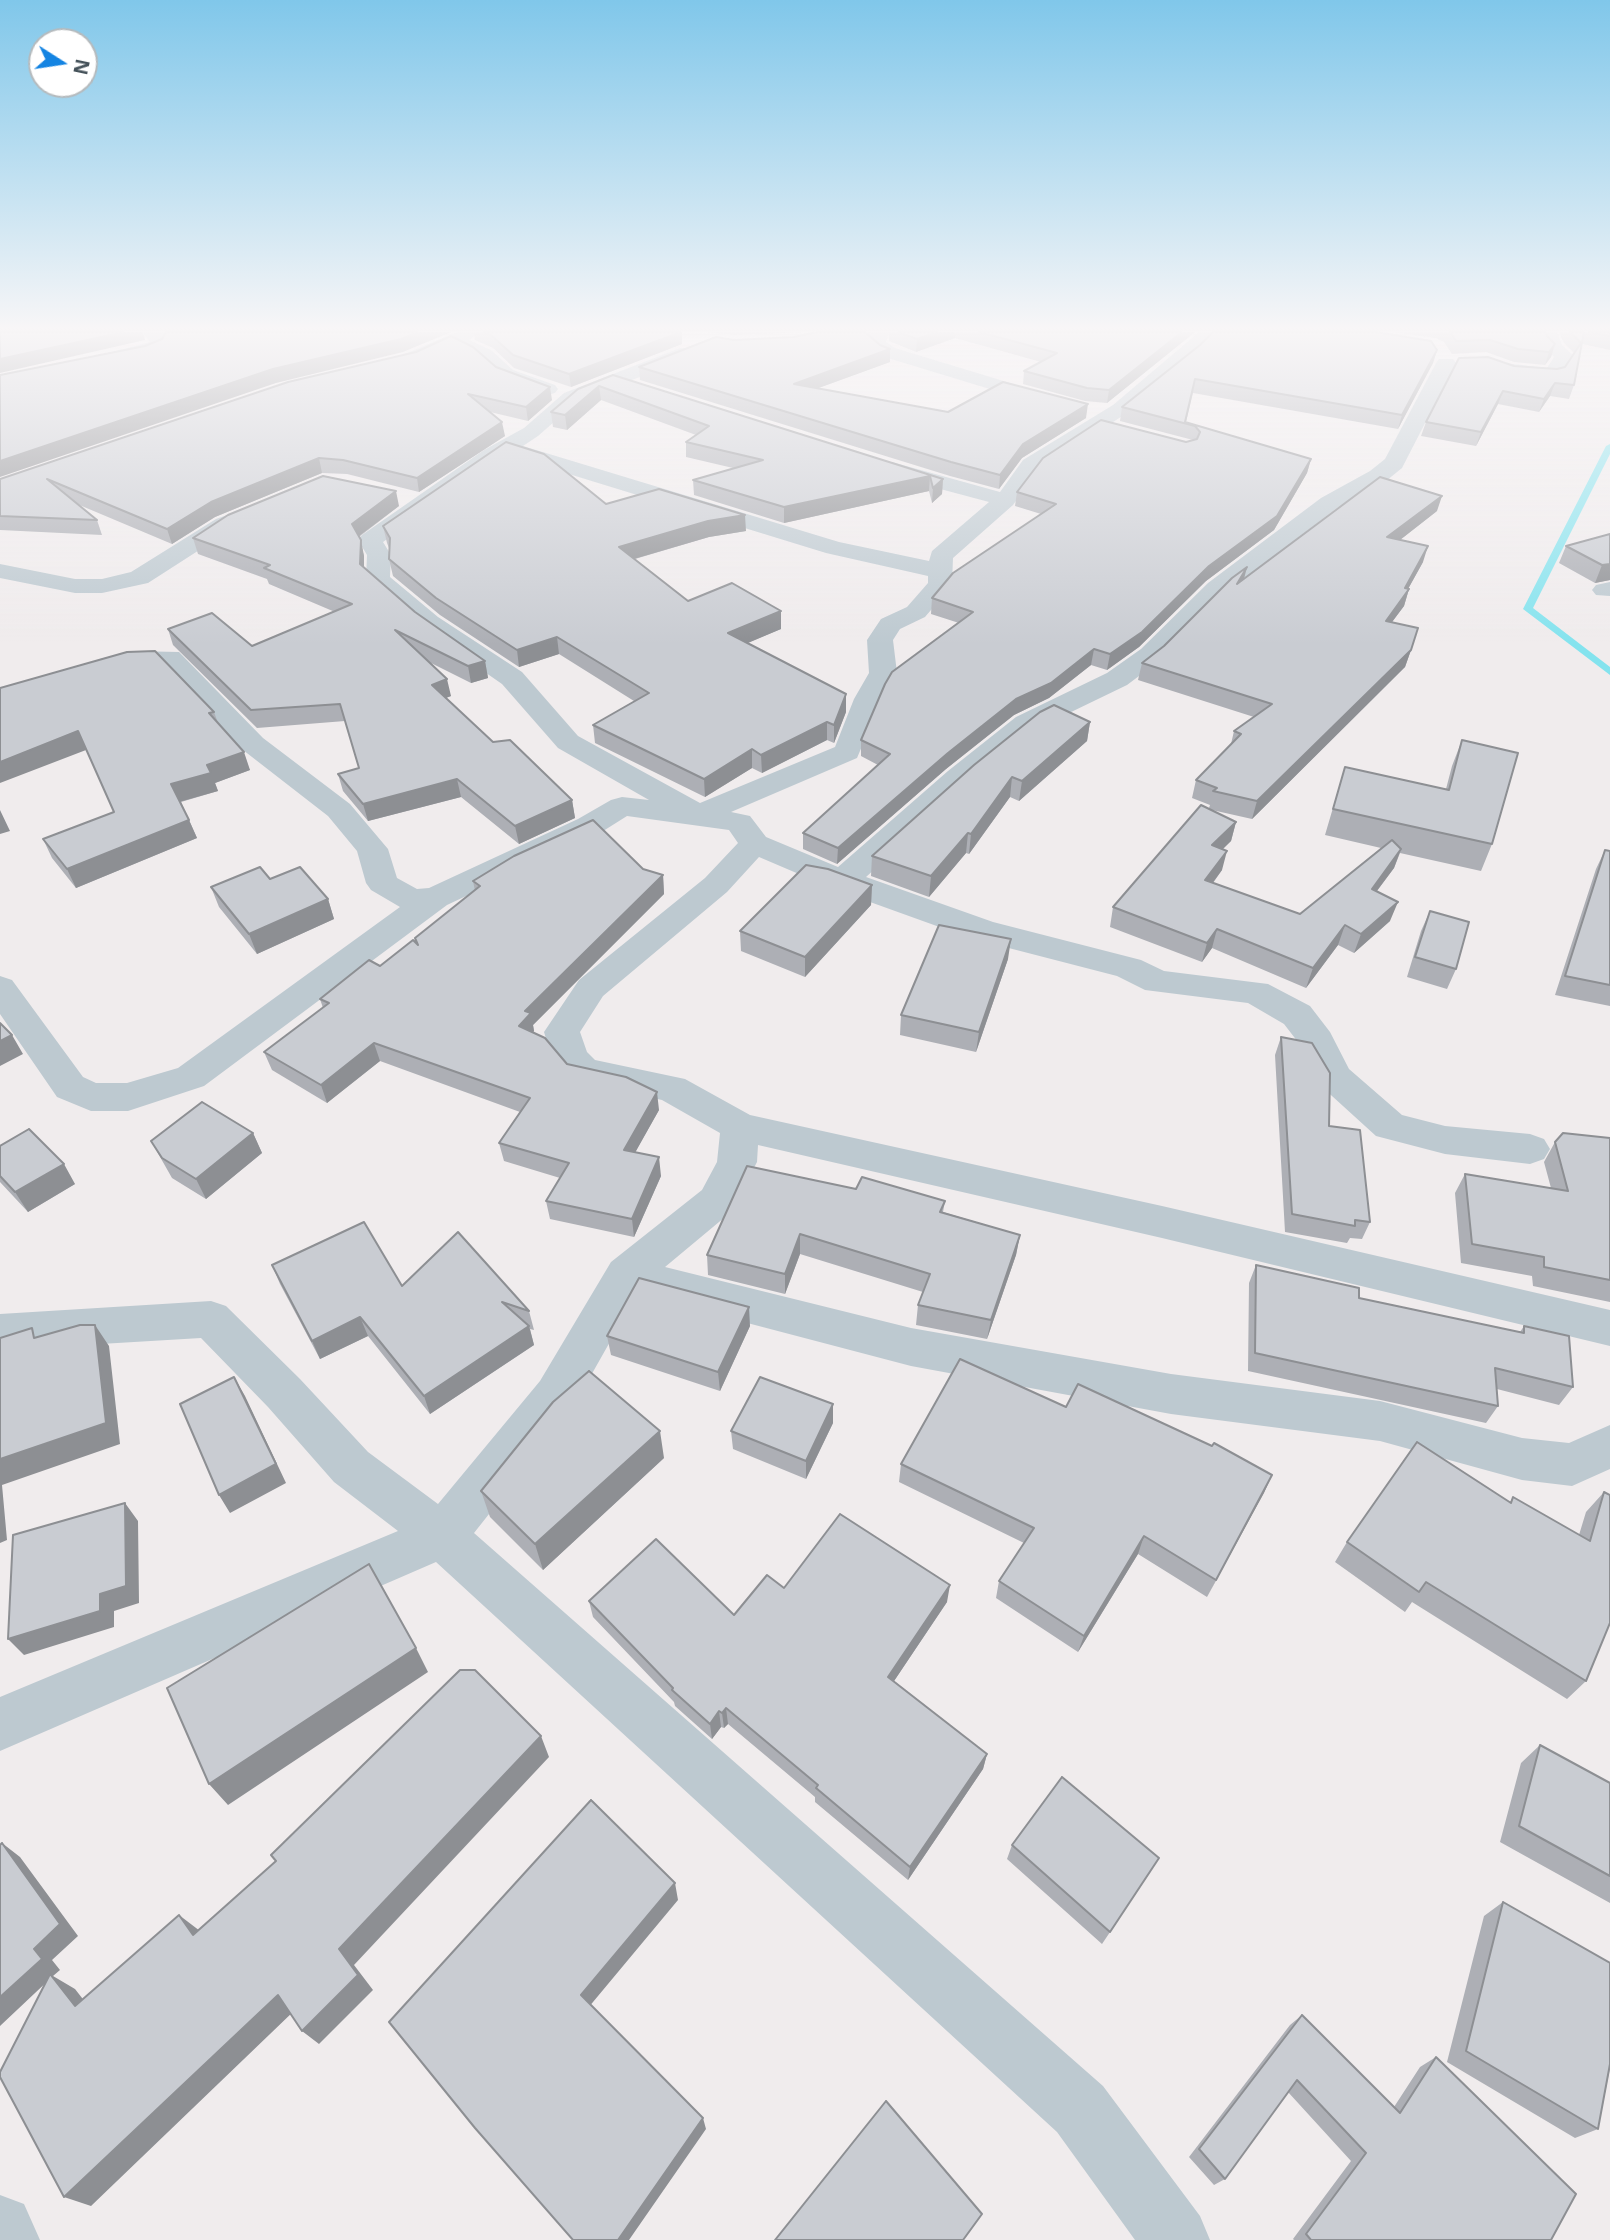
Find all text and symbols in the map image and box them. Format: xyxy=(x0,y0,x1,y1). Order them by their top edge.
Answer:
north arrow xyxy=(28,28,98,98)
text: N xyxy=(67,57,96,77)

